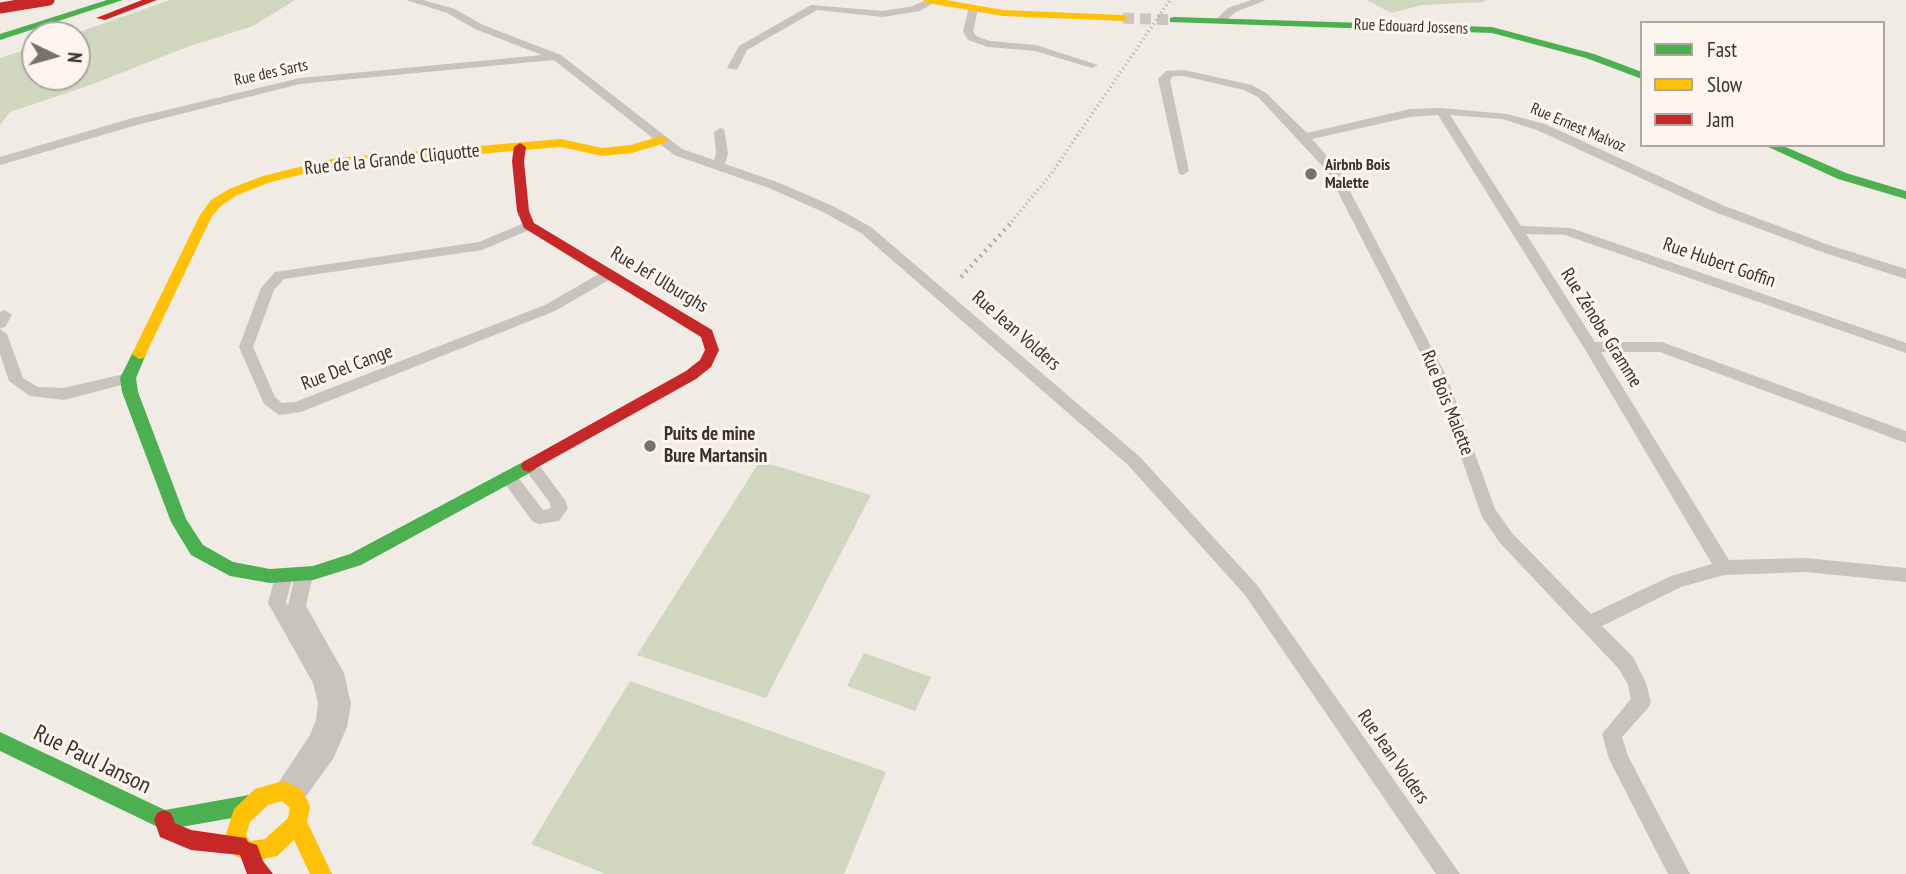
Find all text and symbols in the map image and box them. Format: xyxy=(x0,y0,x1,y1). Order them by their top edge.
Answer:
street label: Rue Edouard Jossens xyxy=(1354,15,1468,39)
north arrow xyxy=(21,21,91,91)
legend xyxy=(1640,21,1885,147)
text: Fast xyxy=(1707,36,1737,63)
text: N xyxy=(63,51,87,64)
street label: Rue des Sarts xyxy=(232,56,310,90)
text: Slow xyxy=(1707,71,1742,98)
street label: Rue Ernest Malvoz xyxy=(1527,99,1629,157)
text: Jam xyxy=(1707,106,1734,133)
street label: Rue de la Grande Cliquotte xyxy=(303,139,481,181)
place label: Airbnb Bois Malette xyxy=(1325,155,1390,193)
marker: Airbnb Bois Malette xyxy=(1303,166,1319,182)
street label: Rue Hubert Goffin xyxy=(1660,233,1778,293)
street label: Rue Jef Ulburghs xyxy=(606,242,712,318)
street label: Rue Zénobe Gramme xyxy=(1555,264,1647,392)
street label: Rue Jean Volders xyxy=(967,286,1065,376)
street label: Rue Del Cange xyxy=(298,340,396,396)
street label: Rue Bois Malette xyxy=(1416,347,1478,459)
place label: Puits de mine Bure Martansin xyxy=(664,424,767,468)
marker: Puits de mine Bure Martansin xyxy=(642,438,658,454)
street label: Rue Jean Volders xyxy=(1352,705,1434,809)
street label: Rue Paul Janson xyxy=(29,720,155,800)

